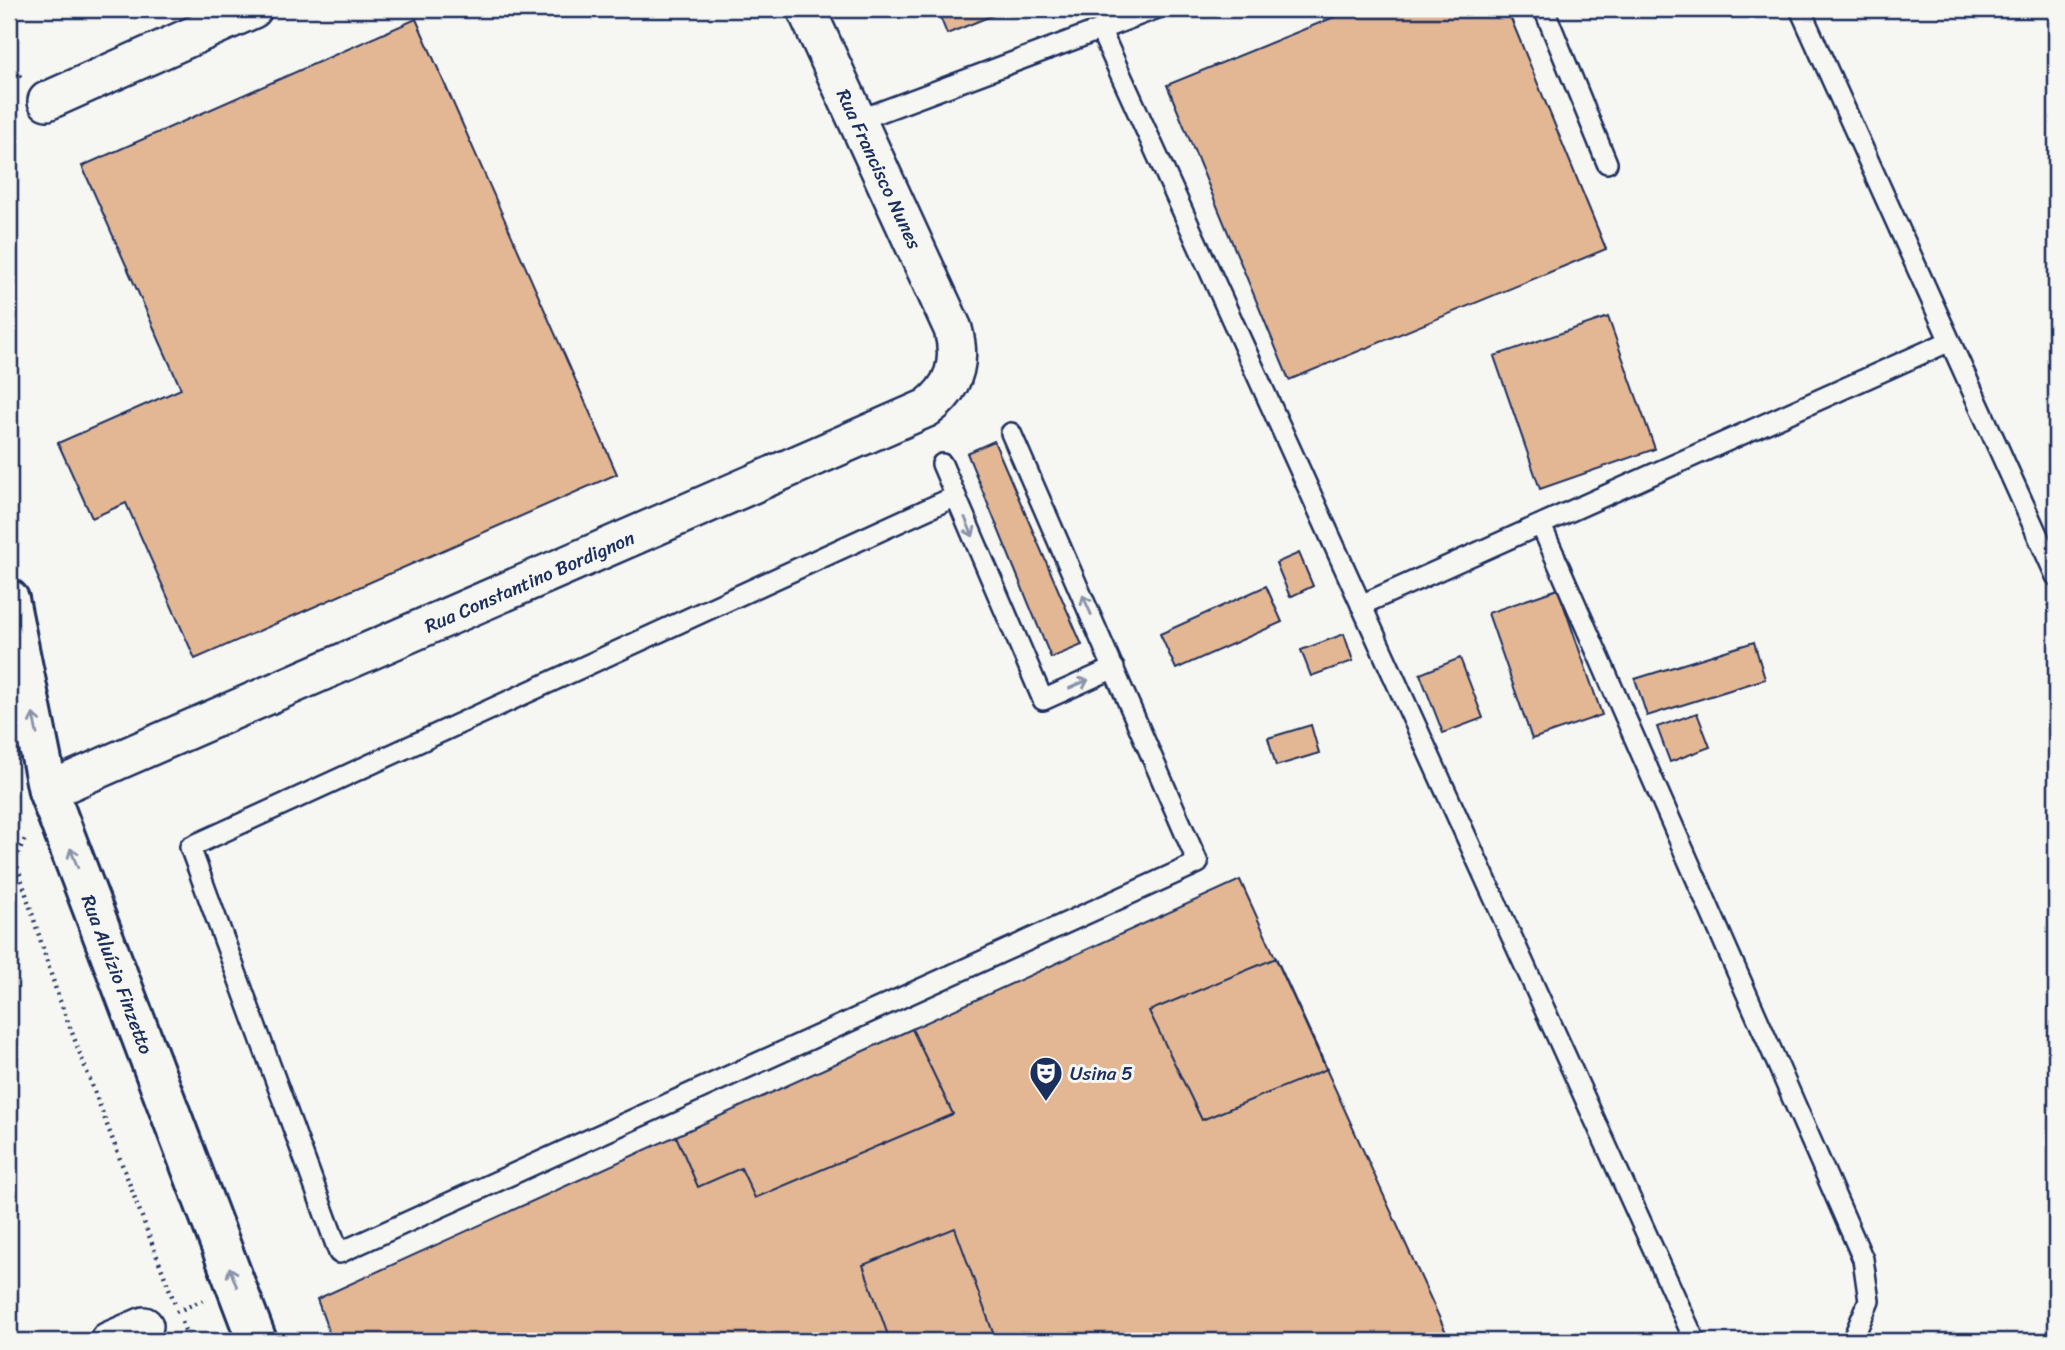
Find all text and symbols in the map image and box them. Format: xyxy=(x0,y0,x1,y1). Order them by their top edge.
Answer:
street label: Rua Francisco Nunes xyxy=(827,83,931,255)
one-way arrow xyxy=(963,516,976,538)
street label: Rua Constantino Bordignon xyxy=(419,521,640,642)
one-way arrow xyxy=(1080,595,1093,617)
one-way arrow xyxy=(1067,677,1089,690)
one-way arrow xyxy=(27,713,41,736)
one-way arrow xyxy=(66,848,79,870)
street label: Rua Aluízio Finzetto xyxy=(72,890,163,1059)
theatre icon: Usina 5 xyxy=(1027,1054,1065,1103)
place label: Usina 5 xyxy=(1070,1057,1133,1090)
one-way arrow xyxy=(225,1267,238,1289)

